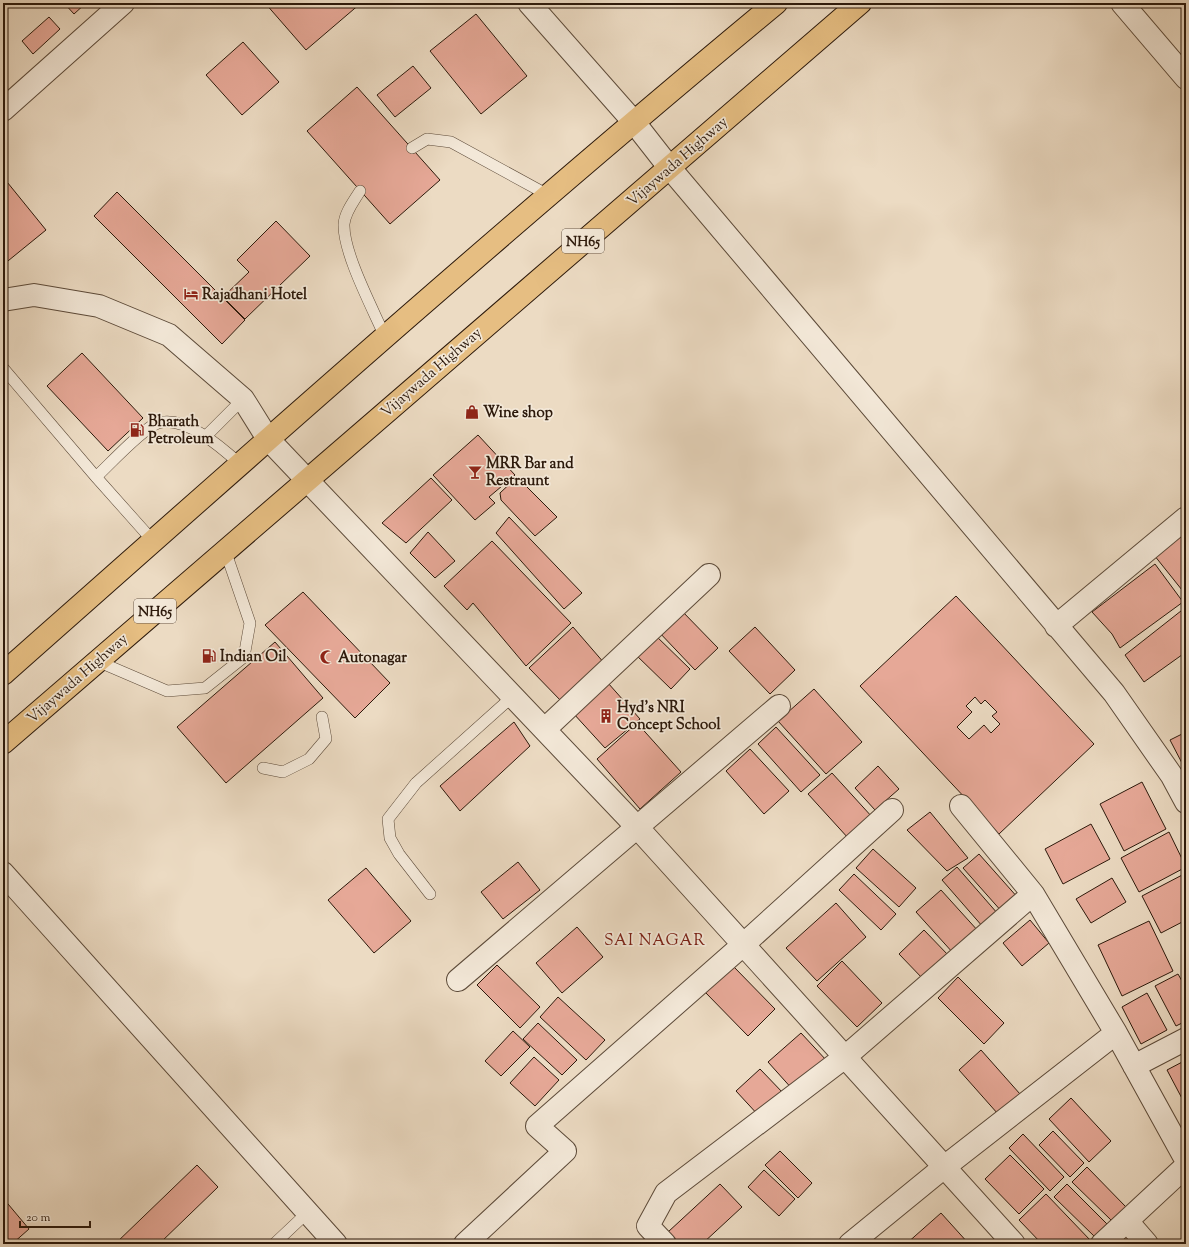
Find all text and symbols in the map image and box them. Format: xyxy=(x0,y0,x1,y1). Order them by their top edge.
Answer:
street label: Vijaywada Highway xyxy=(623,112,733,212)
road number: NH65 xyxy=(562,229,604,253)
place label: Rajadhani Hotel xyxy=(202,285,308,306)
hotel icon: Rajadhani Hotel xyxy=(183,286,199,302)
street label: Vijaywada Highway xyxy=(377,323,487,423)
place label: Wine shop xyxy=(483,403,554,424)
shop icon: Wine shop xyxy=(464,404,480,420)
place label: Bharath Petroleum xyxy=(148,412,214,450)
fuel station icon: Bharath Petroleum xyxy=(129,422,145,438)
place label: MRR Bar and Restraunt xyxy=(486,454,574,492)
bar icon: MRR Bar and Restraunt xyxy=(467,464,483,480)
road number: NH65 xyxy=(134,599,176,623)
street label: Vijaywada Highway xyxy=(23,629,133,729)
place label: Indian Oil xyxy=(220,647,287,668)
fuel station icon: Indian Oil xyxy=(201,648,217,664)
place label: Autonagar xyxy=(338,648,407,669)
mosque icon: Autonagar xyxy=(319,649,335,665)
place label: Hyd's NRI Concept School xyxy=(617,698,721,736)
building icon: Hyd's NRI Concept School xyxy=(598,708,614,724)
district label: SAI NAGAR xyxy=(604,930,706,953)
scale bar xyxy=(20,1203,90,1229)
text: 20 m xyxy=(26,1209,51,1227)

